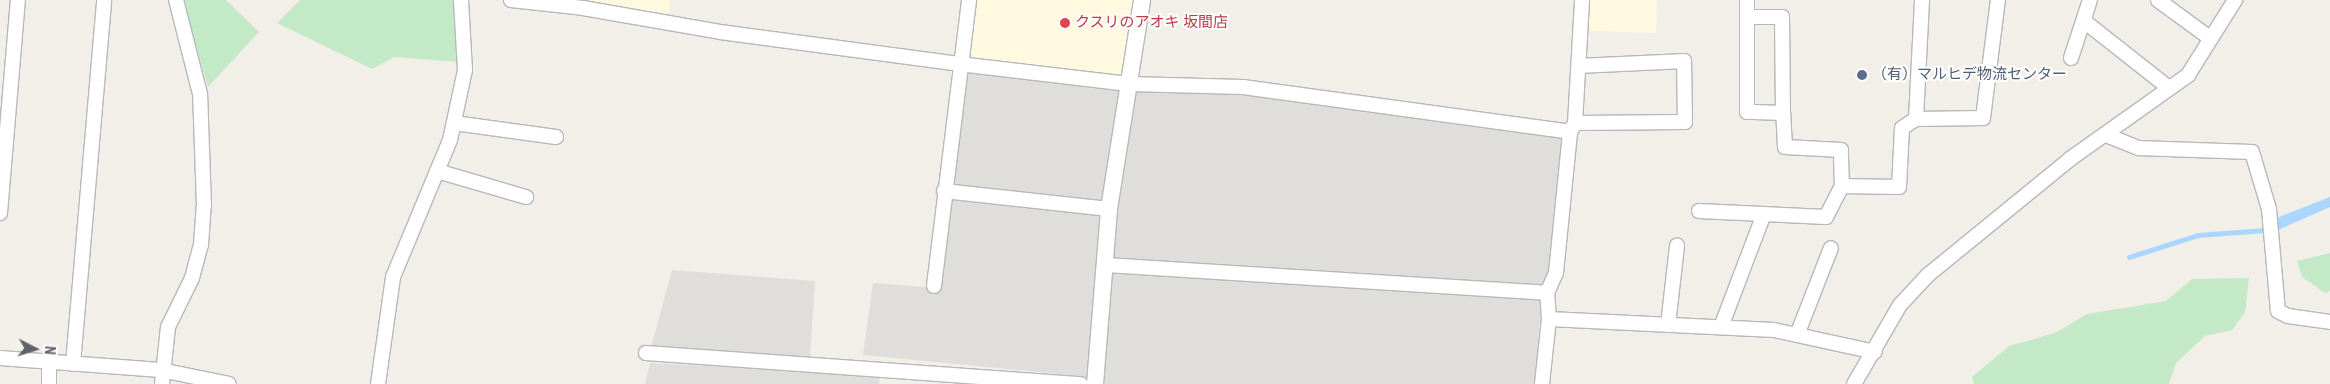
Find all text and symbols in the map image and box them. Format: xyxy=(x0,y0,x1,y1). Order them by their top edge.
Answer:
place label: クスリのアオキ 坂間店 xyxy=(1075,14,1228,32)
marker: クスリのアオキ 坂間店 xyxy=(1059,17,1071,29)
place label: （有）マルヒデ物流センター xyxy=(1872,66,2067,84)
marker: （有）マルヒデ物流センター xyxy=(1856,69,1868,81)
north arrow xyxy=(10,324,60,374)
text: N xyxy=(42,345,58,355)

